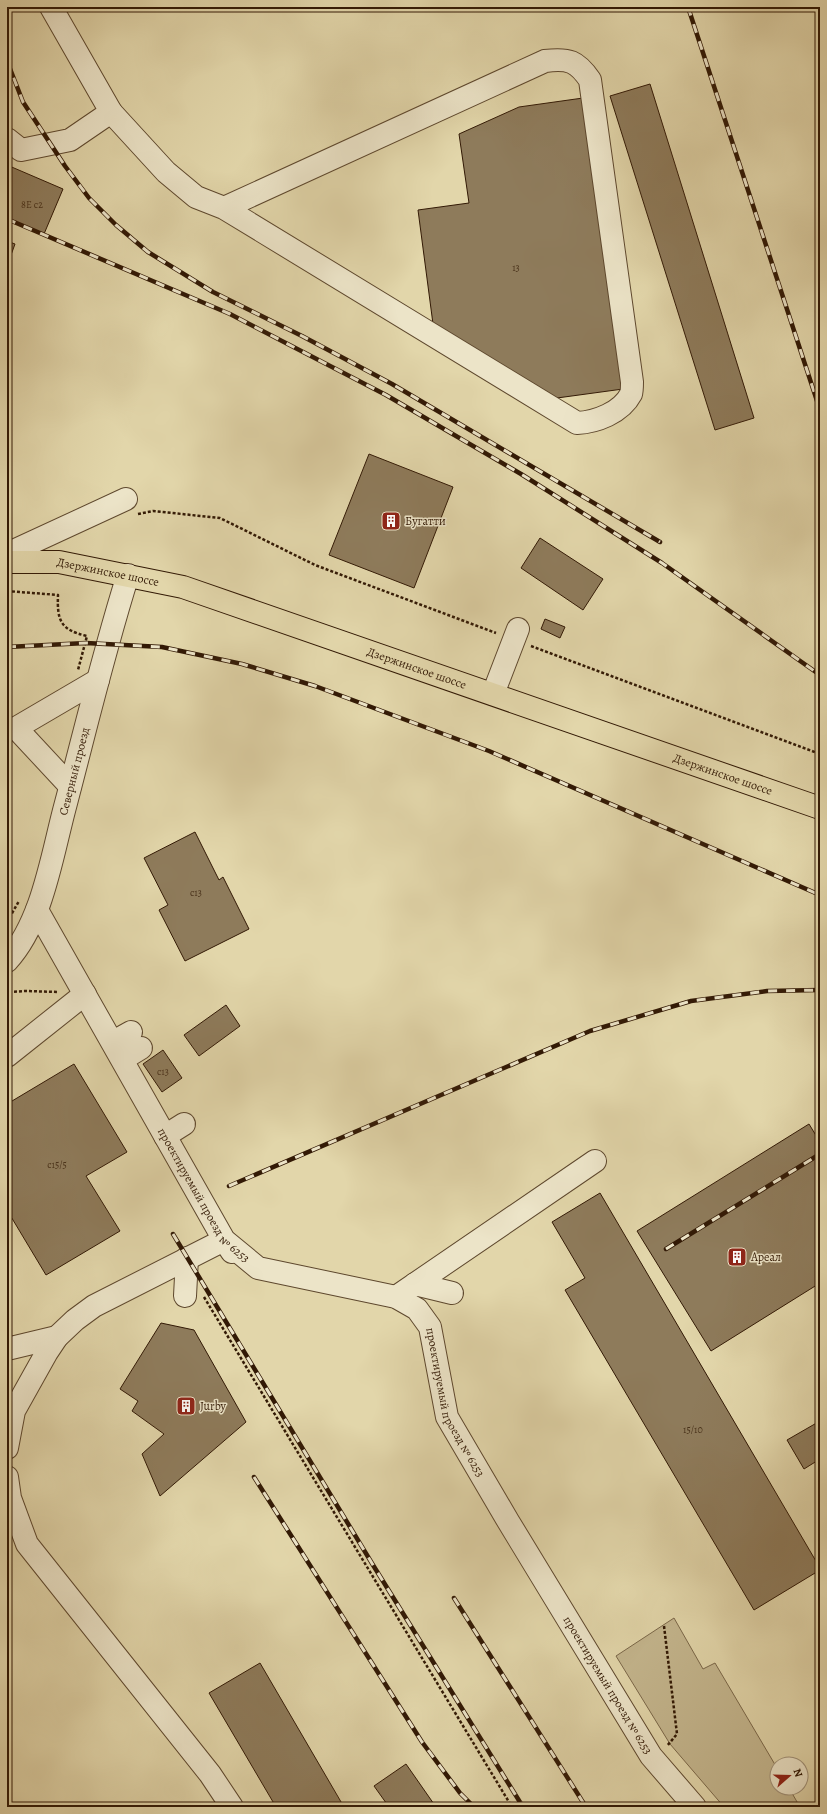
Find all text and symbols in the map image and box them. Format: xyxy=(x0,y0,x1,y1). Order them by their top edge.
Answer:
house number: 8Е с2 xyxy=(21,198,43,211)
house number: 13 xyxy=(512,261,520,274)
building icon: Бугатти xyxy=(380,510,402,532)
place label: Бугатти xyxy=(405,513,446,529)
street label: Дзержинское шоссе xyxy=(55,554,161,590)
street label: Дзержинское шоссе xyxy=(365,644,469,693)
street label: Северный проезд xyxy=(55,726,93,817)
street label: Дзержинское шоссе xyxy=(671,750,775,799)
house number: с13 xyxy=(190,886,202,899)
house number: с13 xyxy=(157,1065,169,1078)
street label: проектируемый проезд № 6253 xyxy=(154,1125,253,1266)
house number: с15/5 xyxy=(47,1158,67,1171)
building icon: Ареал xyxy=(726,1246,748,1268)
place label: Ареал xyxy=(750,1249,781,1265)
street label: проектируемый проезд № 6253 xyxy=(422,1326,488,1480)
building icon: Jurby xyxy=(175,1395,197,1417)
place label: Jurby xyxy=(200,1398,227,1414)
house number: 15/10 xyxy=(683,1423,703,1436)
street label: проектируемый проезд № 6253 xyxy=(560,1613,656,1757)
north arrow xyxy=(769,1756,809,1796)
text: N xyxy=(790,1766,806,1779)

